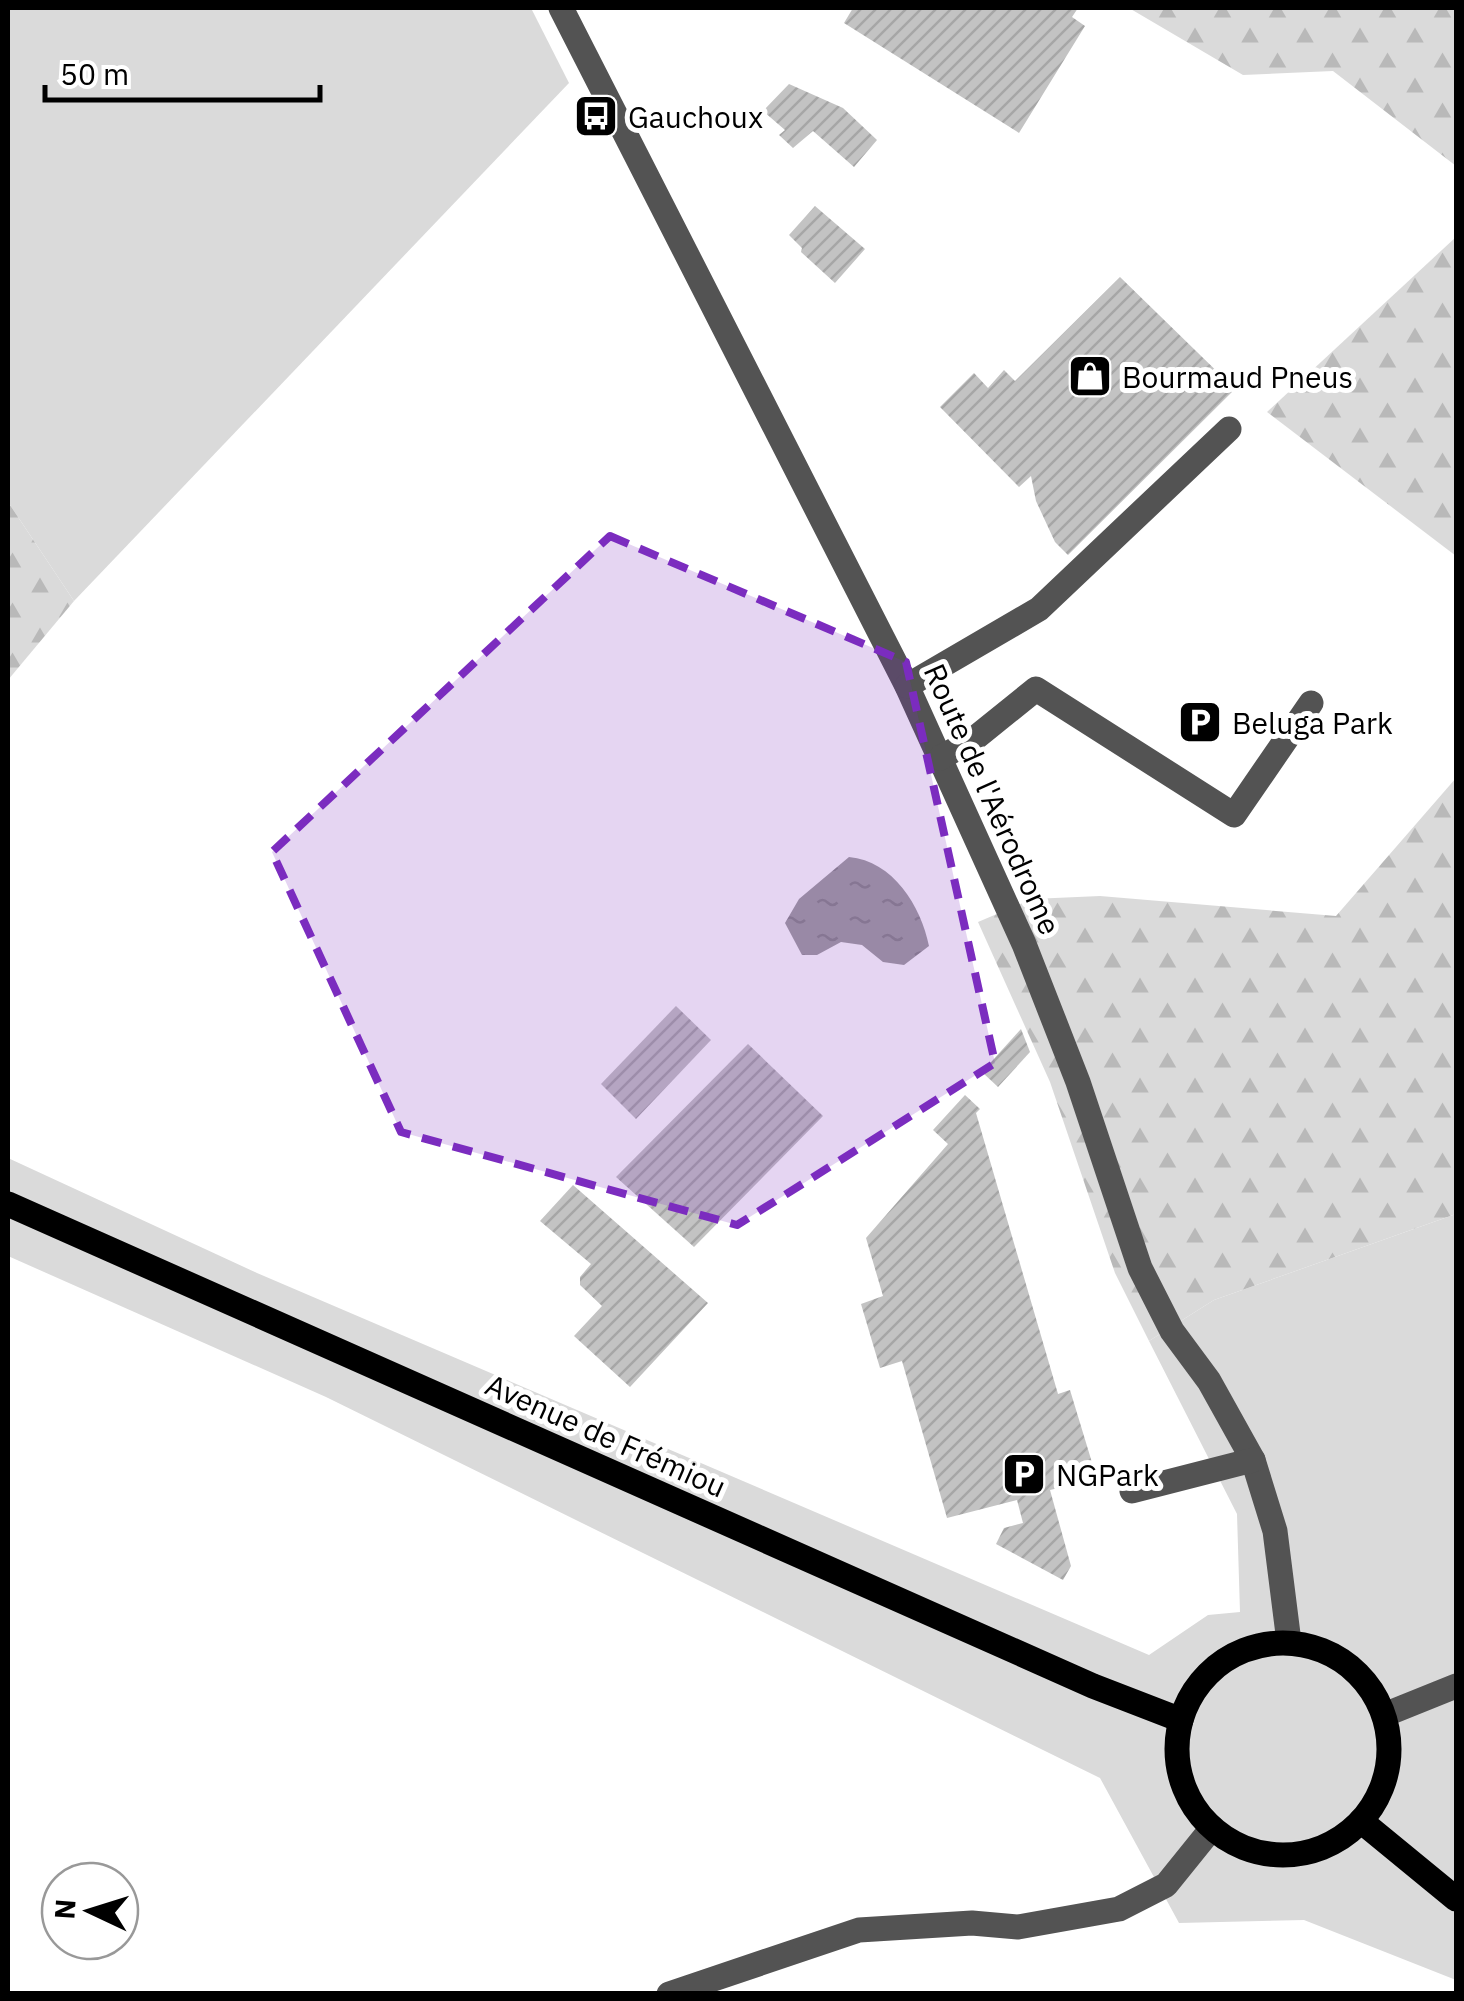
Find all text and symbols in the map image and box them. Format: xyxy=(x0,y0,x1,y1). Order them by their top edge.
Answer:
scale bar xyxy=(45,40,320,102)
text: 50 m xyxy=(60,54,129,93)
bus stop icon: Gauchoux xyxy=(573,93,619,139)
place label: Gauchoux xyxy=(628,97,763,136)
shop icon: Bourmaud Pneus xyxy=(1067,353,1113,399)
place label: Bourmaud Pneus xyxy=(1122,357,1353,396)
street label: Route de l'Aérodrome xyxy=(916,657,1070,941)
parking icon: Beluga Park xyxy=(1177,699,1223,745)
place label: Beluga Park xyxy=(1232,703,1393,742)
street label: Avenue de Frémiou xyxy=(480,1364,732,1506)
parking icon: NGPark xyxy=(1001,1451,1047,1497)
place label: NGPark xyxy=(1056,1455,1159,1494)
north arrow xyxy=(40,1861,140,1961)
text: N xyxy=(45,1898,84,1921)

